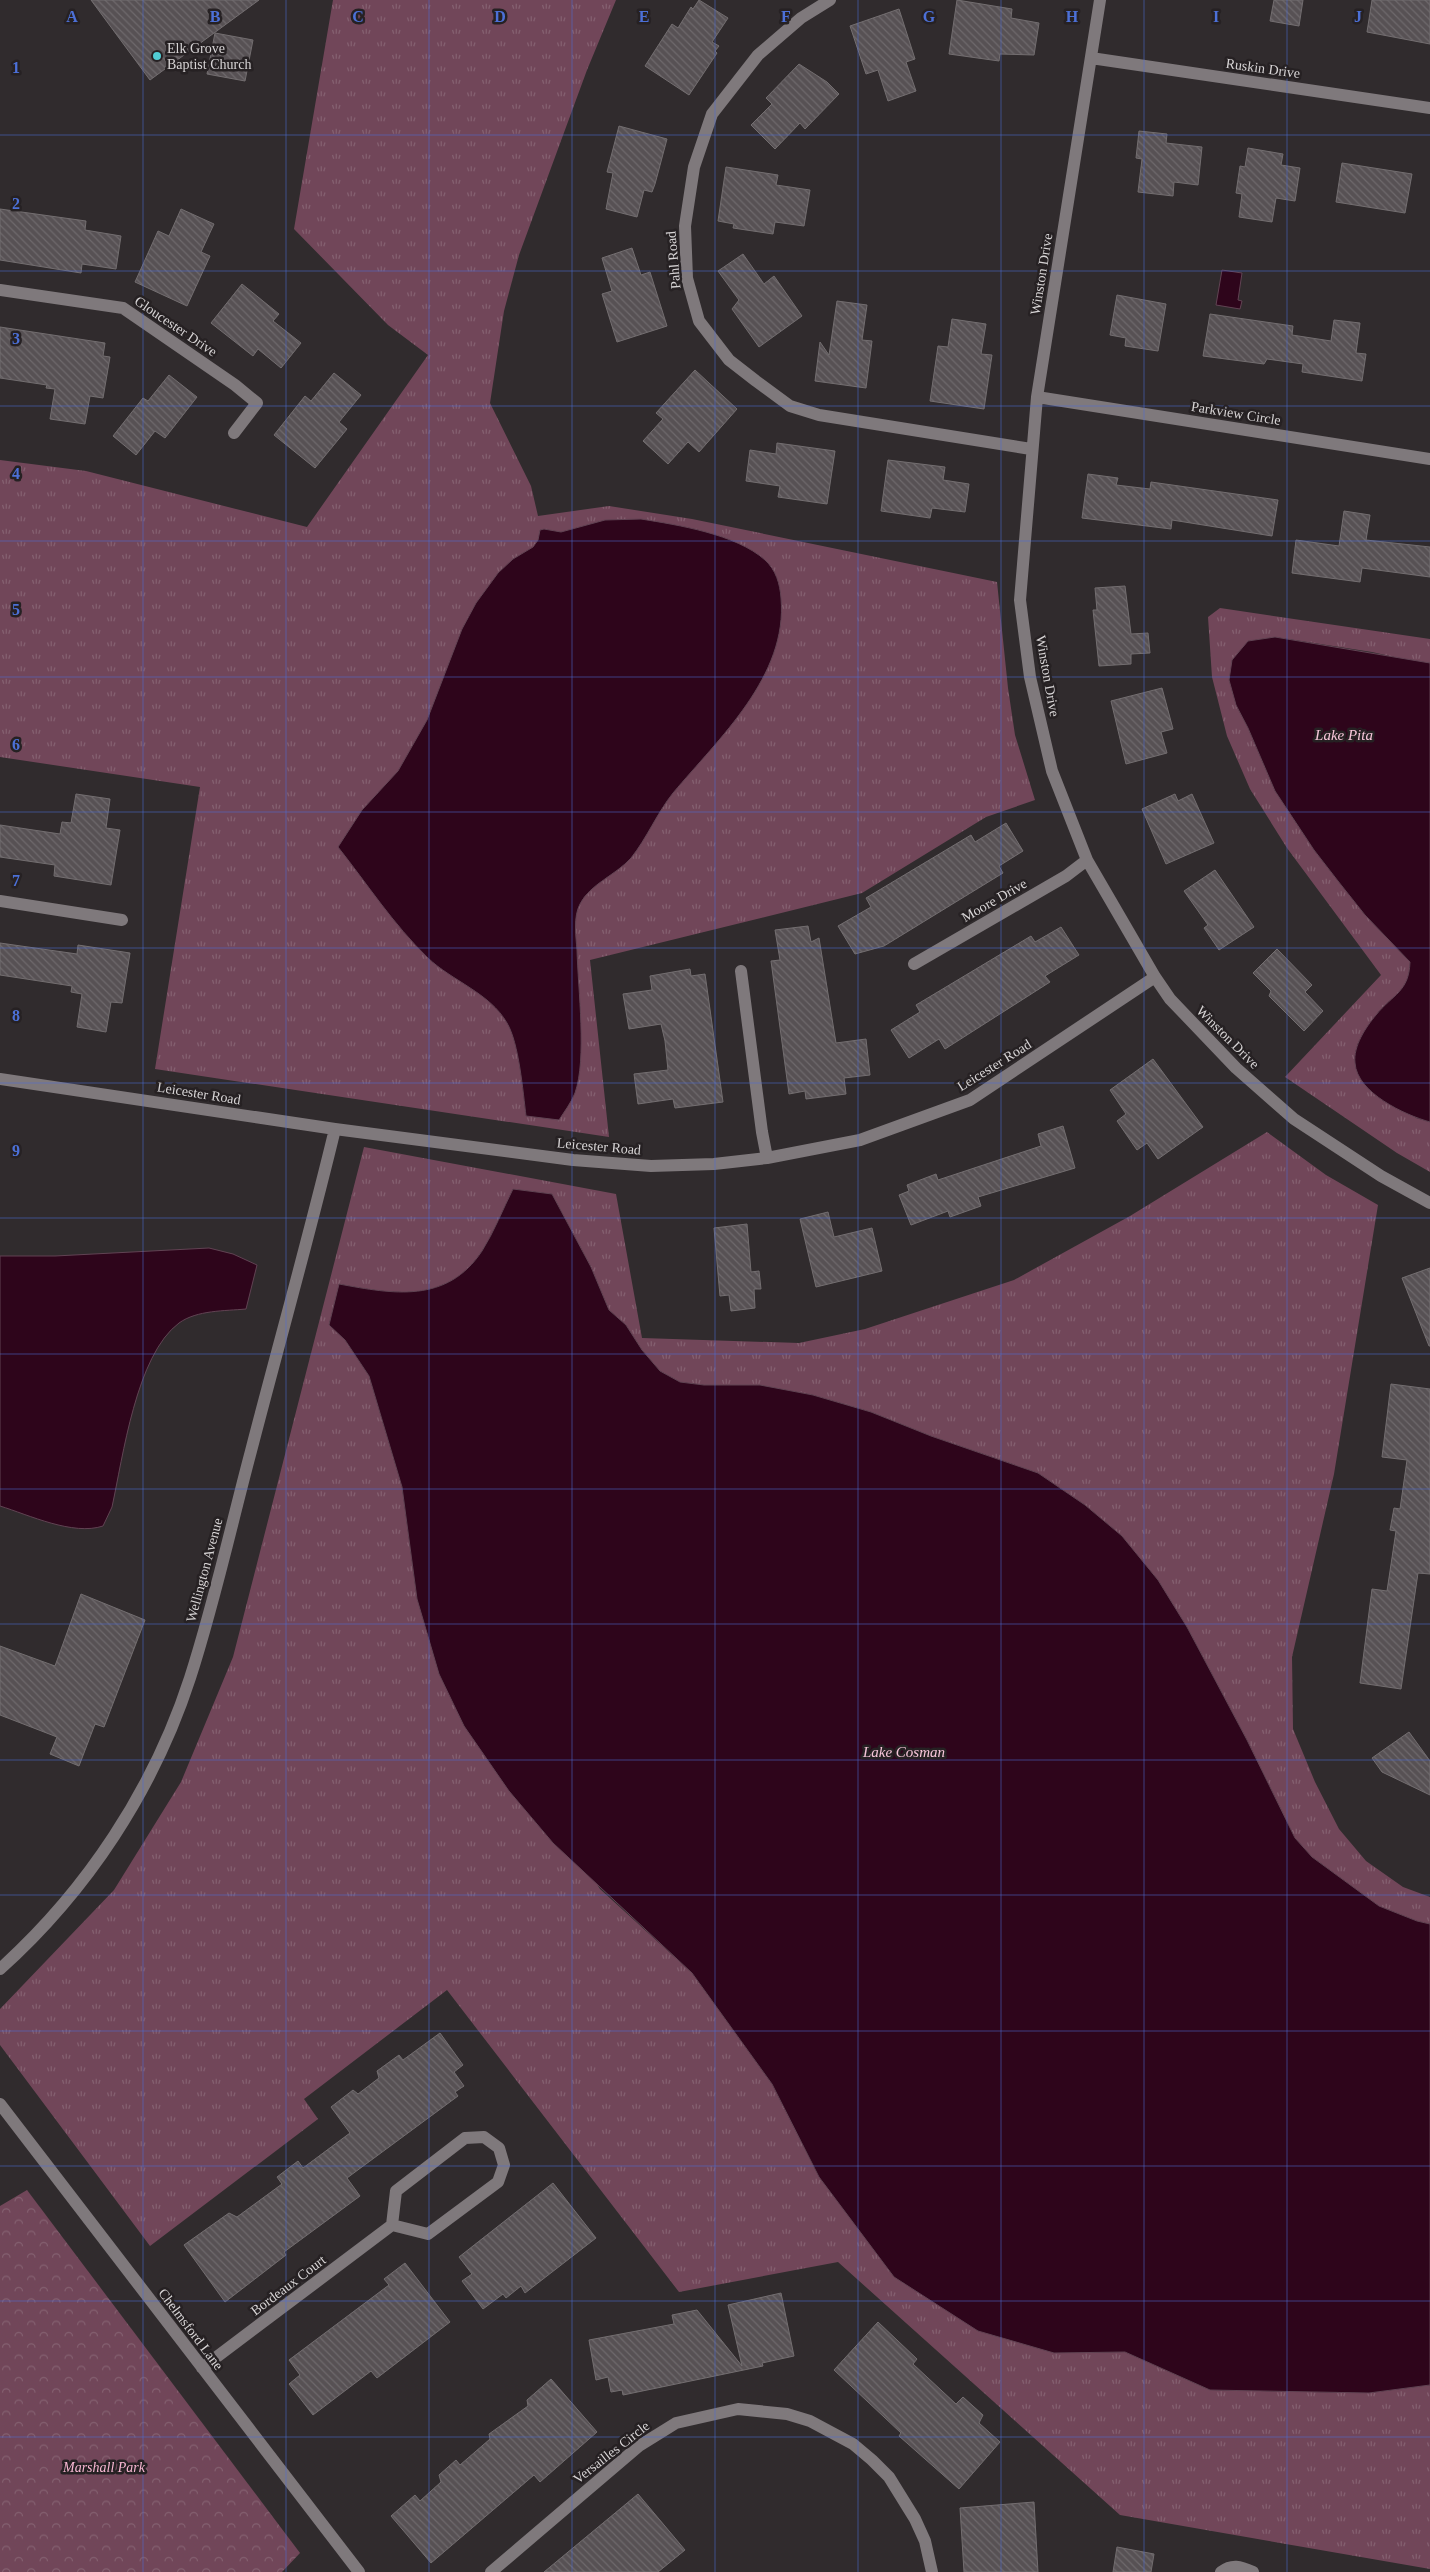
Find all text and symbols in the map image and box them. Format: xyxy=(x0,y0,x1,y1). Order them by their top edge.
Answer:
text: A xyxy=(66,8,78,25)
text: B xyxy=(210,8,221,25)
text: C xyxy=(352,8,364,25)
text: D xyxy=(494,8,506,25)
text: E xyxy=(639,8,649,25)
text: F xyxy=(781,8,791,25)
text: G xyxy=(923,8,936,25)
text: H xyxy=(1066,8,1079,25)
text: I xyxy=(1213,8,1219,25)
text: J xyxy=(1354,8,1362,25)
place label: Elk Grove Baptist Church xyxy=(167,41,251,72)
marker: Elk Grove Baptist Church xyxy=(151,50,163,62)
street label: Ruskin Drive xyxy=(1225,56,1301,81)
text: 1 xyxy=(12,59,20,76)
text: 2 xyxy=(12,195,20,212)
street label: Pahl Road xyxy=(664,230,683,289)
street label: Winston Drive xyxy=(1028,232,1055,316)
street label: Gloucester Drive xyxy=(132,293,220,359)
text: 3 xyxy=(12,330,20,347)
street label: Parkview Circle xyxy=(1190,399,1282,428)
text: 4 xyxy=(12,465,20,482)
text: 5 xyxy=(12,601,20,618)
street label: Winston Drive xyxy=(1033,634,1062,718)
water label: Lake Pita xyxy=(1314,727,1373,743)
text: 6 xyxy=(12,736,20,753)
text: 7 xyxy=(12,872,20,889)
street label: Moore Drive xyxy=(959,876,1029,925)
street label: Winston Drive xyxy=(1193,1003,1262,1072)
text: 8 xyxy=(12,1007,20,1024)
street label: Leicester Road xyxy=(955,1037,1034,1094)
street label: Leicester Road xyxy=(156,1079,242,1107)
street label: Leicester Road xyxy=(556,1135,642,1158)
text: 9 xyxy=(12,1142,20,1159)
street label: Wellington Avenue xyxy=(183,1516,226,1624)
water label: Lake Cosman xyxy=(862,1744,945,1760)
street label: Bordeaux Court xyxy=(248,2252,329,2318)
street label: Chelmsford Lane xyxy=(155,2286,226,2373)
street label: Versailles Circle xyxy=(570,2418,652,2487)
park label: Marshall Park xyxy=(62,2460,146,2475)

